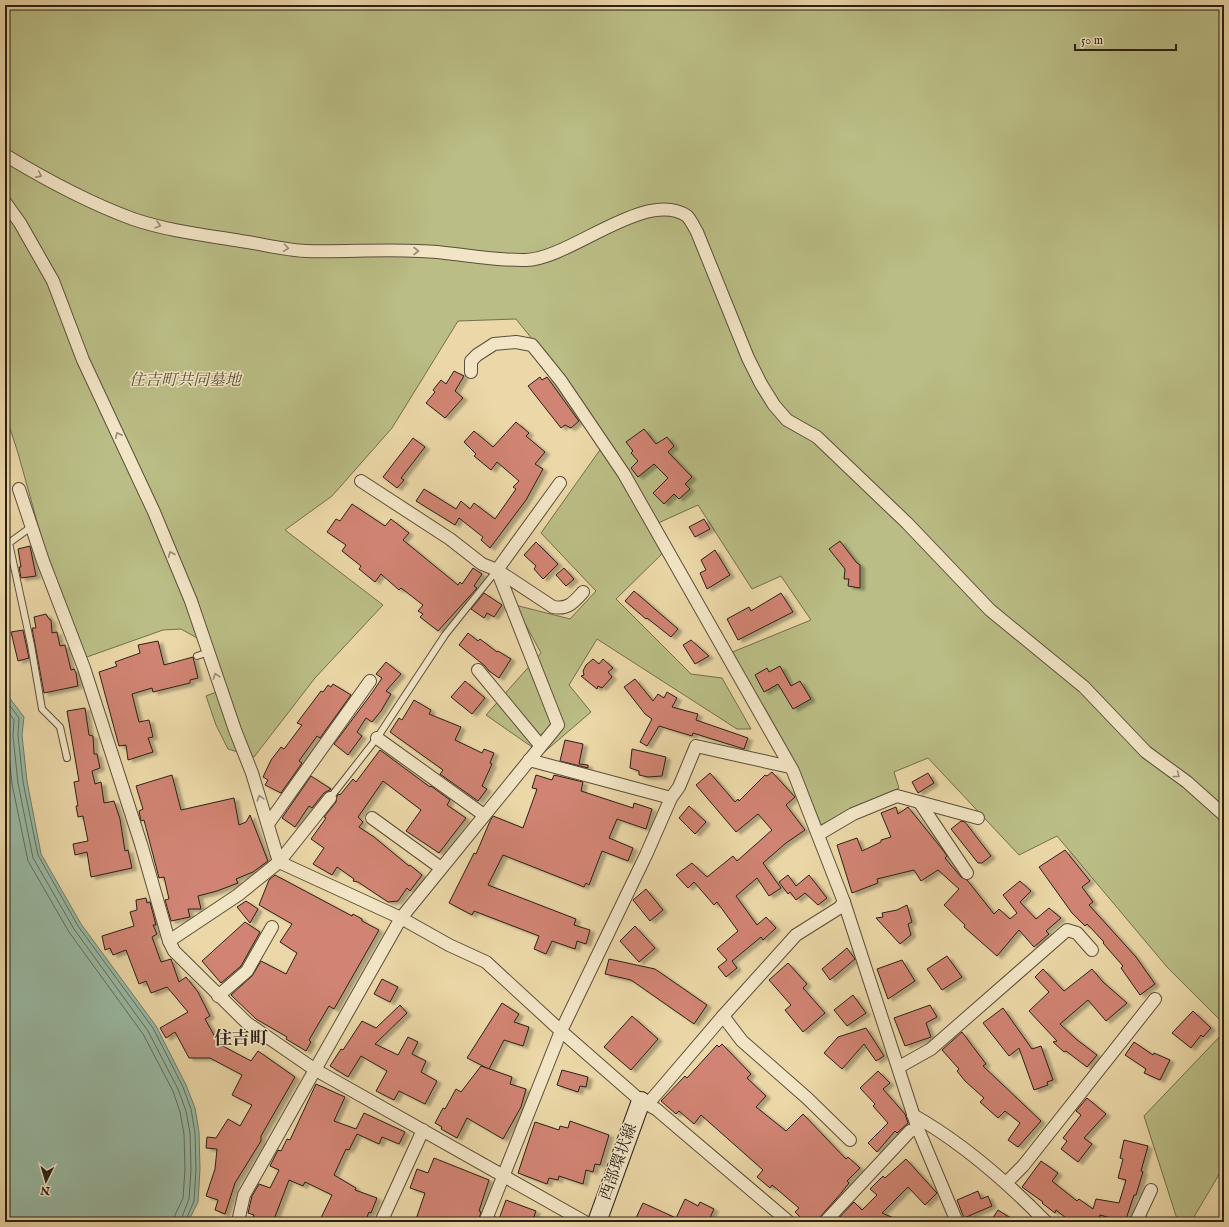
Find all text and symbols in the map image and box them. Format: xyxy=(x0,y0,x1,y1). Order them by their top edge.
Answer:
scale bar xyxy=(1075,26,1176,52)
text: 50 m xyxy=(1081,33,1103,48)
one-way arrow xyxy=(34,170,42,177)
one-way arrow xyxy=(155,221,161,229)
one-way arrow xyxy=(283,243,289,252)
one-way arrow xyxy=(413,247,419,255)
park label: 住吉町共同墓地 xyxy=(129,371,243,391)
one-way arrow xyxy=(115,432,123,439)
one-way arrow xyxy=(168,550,176,557)
one-way arrow xyxy=(213,672,221,679)
one-way arrow xyxy=(1173,771,1180,778)
one-way arrow xyxy=(256,795,265,802)
district label: 住吉町 xyxy=(214,1028,268,1051)
street label: 西部環状線 xyxy=(596,1121,642,1203)
north arrow xyxy=(26,1161,66,1201)
text: N xyxy=(39,1183,52,1197)

